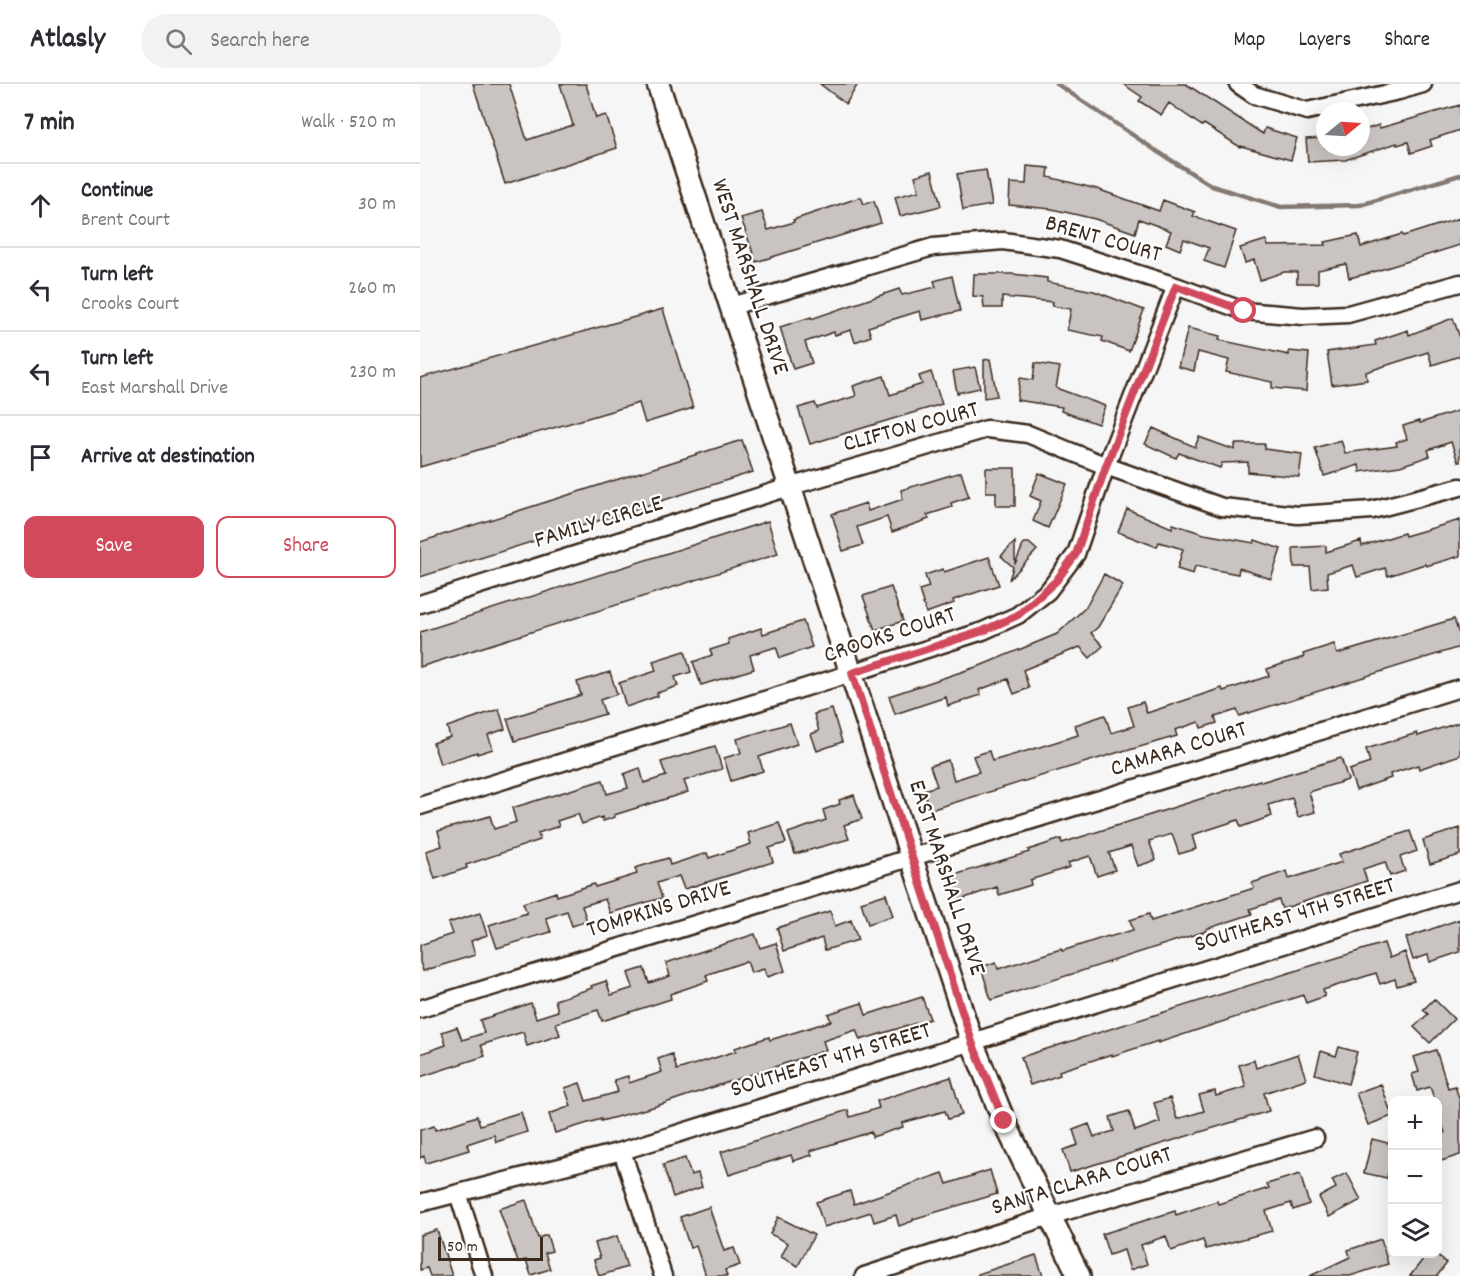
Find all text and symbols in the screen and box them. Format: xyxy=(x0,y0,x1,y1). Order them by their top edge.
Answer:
search box xyxy=(141,14,561,68)
text: Atlasly xyxy=(30,21,105,61)
icon: search xyxy=(162,25,195,58)
text: Search here xyxy=(210,26,310,57)
text: Map xyxy=(1234,26,1265,56)
text: Layers xyxy=(1298,26,1351,56)
text: Share xyxy=(1384,26,1430,56)
north arrow xyxy=(1316,102,1370,156)
text: 7 min xyxy=(24,105,75,142)
text: Walk · 520 m xyxy=(301,109,396,137)
street label: WEST MARSHALL DRIVE xyxy=(701,175,797,379)
text: Continue xyxy=(81,176,153,207)
icon: ahead xyxy=(24,189,57,222)
text: 30 m xyxy=(358,191,396,219)
text: Brent Court xyxy=(81,207,170,235)
street label: BRENT COURT xyxy=(1041,207,1165,273)
text: Turn left xyxy=(81,260,153,291)
icon: left xyxy=(24,273,57,306)
text: 260 m xyxy=(348,275,396,303)
text: Crooks Court xyxy=(81,291,180,319)
route start xyxy=(1230,297,1256,323)
text: Turn left xyxy=(81,344,153,375)
icon: left xyxy=(24,357,57,390)
text: 230 m xyxy=(349,359,396,387)
text: East Marshall Drive xyxy=(81,375,228,403)
street label: CLIFTON COURT xyxy=(839,393,983,462)
icon: arrive xyxy=(24,441,57,474)
text: Arrive at destination xyxy=(81,442,255,473)
street label: FAMILY CIRCLE xyxy=(530,487,668,559)
button: Save xyxy=(24,516,204,578)
button: Share xyxy=(216,516,396,578)
street label: CROOKS COURT xyxy=(820,599,961,673)
street label: CAMARA COURT xyxy=(1107,713,1252,787)
street label: EAST MARSHALL DRIVE xyxy=(898,776,994,980)
street label: SOUTHEAST 4TH STREET xyxy=(1191,869,1400,963)
street label: TOMPKINS DRIVE xyxy=(583,872,735,948)
street label: SOUTHEAST 4TH STREET xyxy=(727,1014,936,1108)
map controls xyxy=(1388,1096,1442,1258)
button: + xyxy=(1388,1096,1442,1150)
route end xyxy=(990,1107,1016,1133)
street label: SANTA CLARA COURT xyxy=(987,1138,1177,1226)
button: − xyxy=(1388,1150,1442,1204)
button: layers xyxy=(1388,1204,1442,1258)
scale bar xyxy=(438,1234,543,1262)
text: 50 m xyxy=(447,1236,478,1259)

